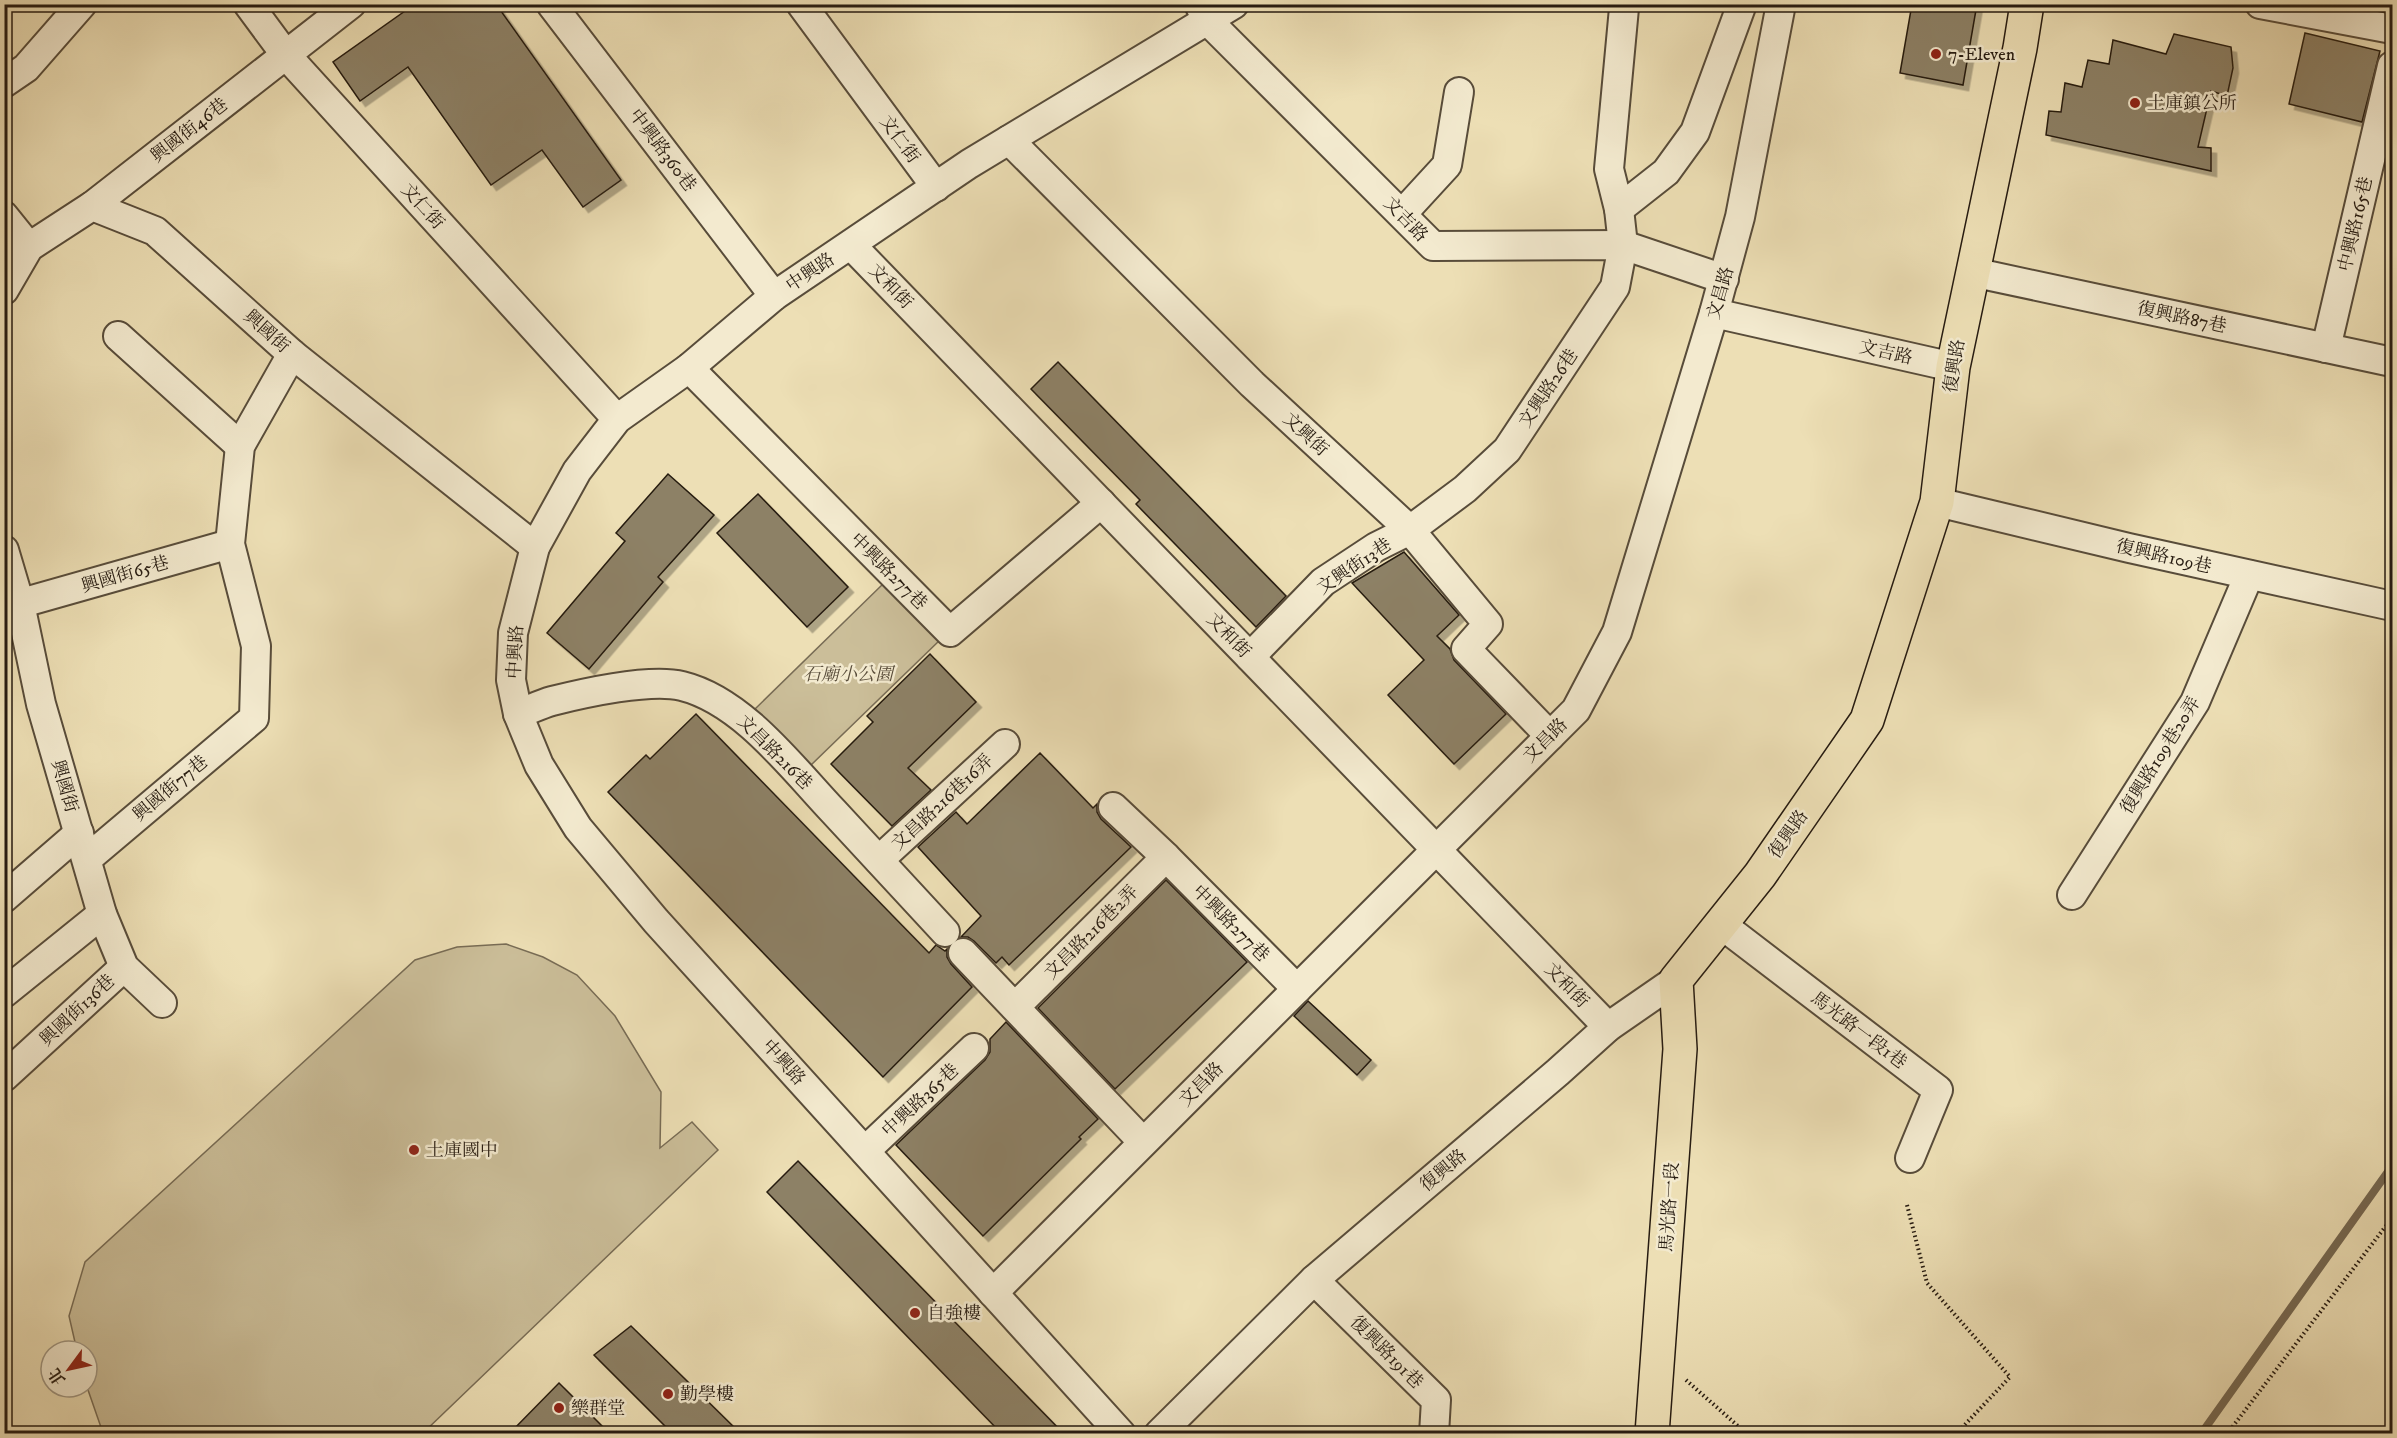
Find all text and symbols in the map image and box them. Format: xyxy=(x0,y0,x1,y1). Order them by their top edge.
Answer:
place label: 7-Eleven xyxy=(1948,44,2016,66)
marker: 7-Eleven xyxy=(1929,47,1943,61)
place label: 土庫鎮公所 xyxy=(2147,93,2237,115)
street label: 興國街46巷 xyxy=(147,94,233,168)
marker: 土庫鎮公所 xyxy=(2128,96,2142,110)
street label: 中興路360巷 xyxy=(624,105,700,196)
street label: 文仁街 xyxy=(874,111,924,168)
street label: 中興路165巷 xyxy=(2334,175,2378,274)
street label: 文仁街 xyxy=(396,179,448,234)
street label: 文吉路 xyxy=(1379,193,1432,247)
street label: 中興路 xyxy=(782,249,839,297)
street label: 文和街 xyxy=(864,260,917,314)
street label: 文昌路 xyxy=(1703,264,1739,322)
street label: 復興路87巷 xyxy=(2135,298,2228,338)
street label: 興國街 xyxy=(239,306,294,358)
street label: 文吉路 xyxy=(1857,336,1915,370)
street label: 復興路 xyxy=(1940,338,1970,395)
street label: 文興路26巷 xyxy=(1514,345,1583,432)
street label: 文興街 xyxy=(1278,408,1333,461)
street label: 中興路277巷 xyxy=(845,529,931,615)
street label: 文興街13巷 xyxy=(1313,534,1396,600)
street label: 復興路109巷 xyxy=(2114,535,2214,579)
street label: 興國街65巷 xyxy=(79,552,172,598)
street label: 文和街 xyxy=(1202,609,1255,663)
street label: 中興路 xyxy=(504,625,528,680)
park label: 石廟小公園 xyxy=(803,664,896,686)
street label: 復興路109巷20弄 xyxy=(2116,693,2206,818)
street label: 文昌路216巷 xyxy=(732,711,816,795)
street label: 文昌路 xyxy=(1519,714,1573,768)
street label: 文昌路216巷16弄 xyxy=(887,750,998,855)
street label: 興國街77巷 xyxy=(129,751,213,826)
street label: 興國街 xyxy=(46,757,82,815)
street label: 復興路 xyxy=(1764,806,1813,863)
street label: 文昌路216巷2弄 xyxy=(1040,881,1143,984)
street label: 中興路277巷 xyxy=(1187,881,1273,967)
street label: 文和街 xyxy=(1540,959,1593,1013)
street label: 興國街136巷 xyxy=(36,970,120,1051)
street label: 馬光路一段1巷 xyxy=(1806,988,1911,1074)
street label: 中興路 xyxy=(757,1035,809,1090)
street label: 文昌路 xyxy=(1175,1058,1229,1112)
street label: 中興路365巷 xyxy=(878,1060,964,1142)
place label: 土庫國中 xyxy=(426,1140,498,1162)
marker: 土庫國中 xyxy=(407,1143,421,1157)
street label: 復興路 xyxy=(1416,1145,1471,1197)
street label: 馬光路一段 xyxy=(1656,1161,1684,1253)
place label: 自強樓 xyxy=(927,1303,981,1325)
marker: 自強樓 xyxy=(908,1306,922,1320)
street label: 復興路191巷 xyxy=(1345,1312,1427,1394)
north arrow xyxy=(39,1339,99,1399)
text: 北 xyxy=(45,1364,70,1389)
place label: 勤學樓 xyxy=(680,1384,734,1406)
marker: 勤學樓 xyxy=(661,1387,675,1401)
place label: 樂群堂 xyxy=(571,1398,625,1420)
marker: 樂群堂 xyxy=(552,1401,566,1415)

